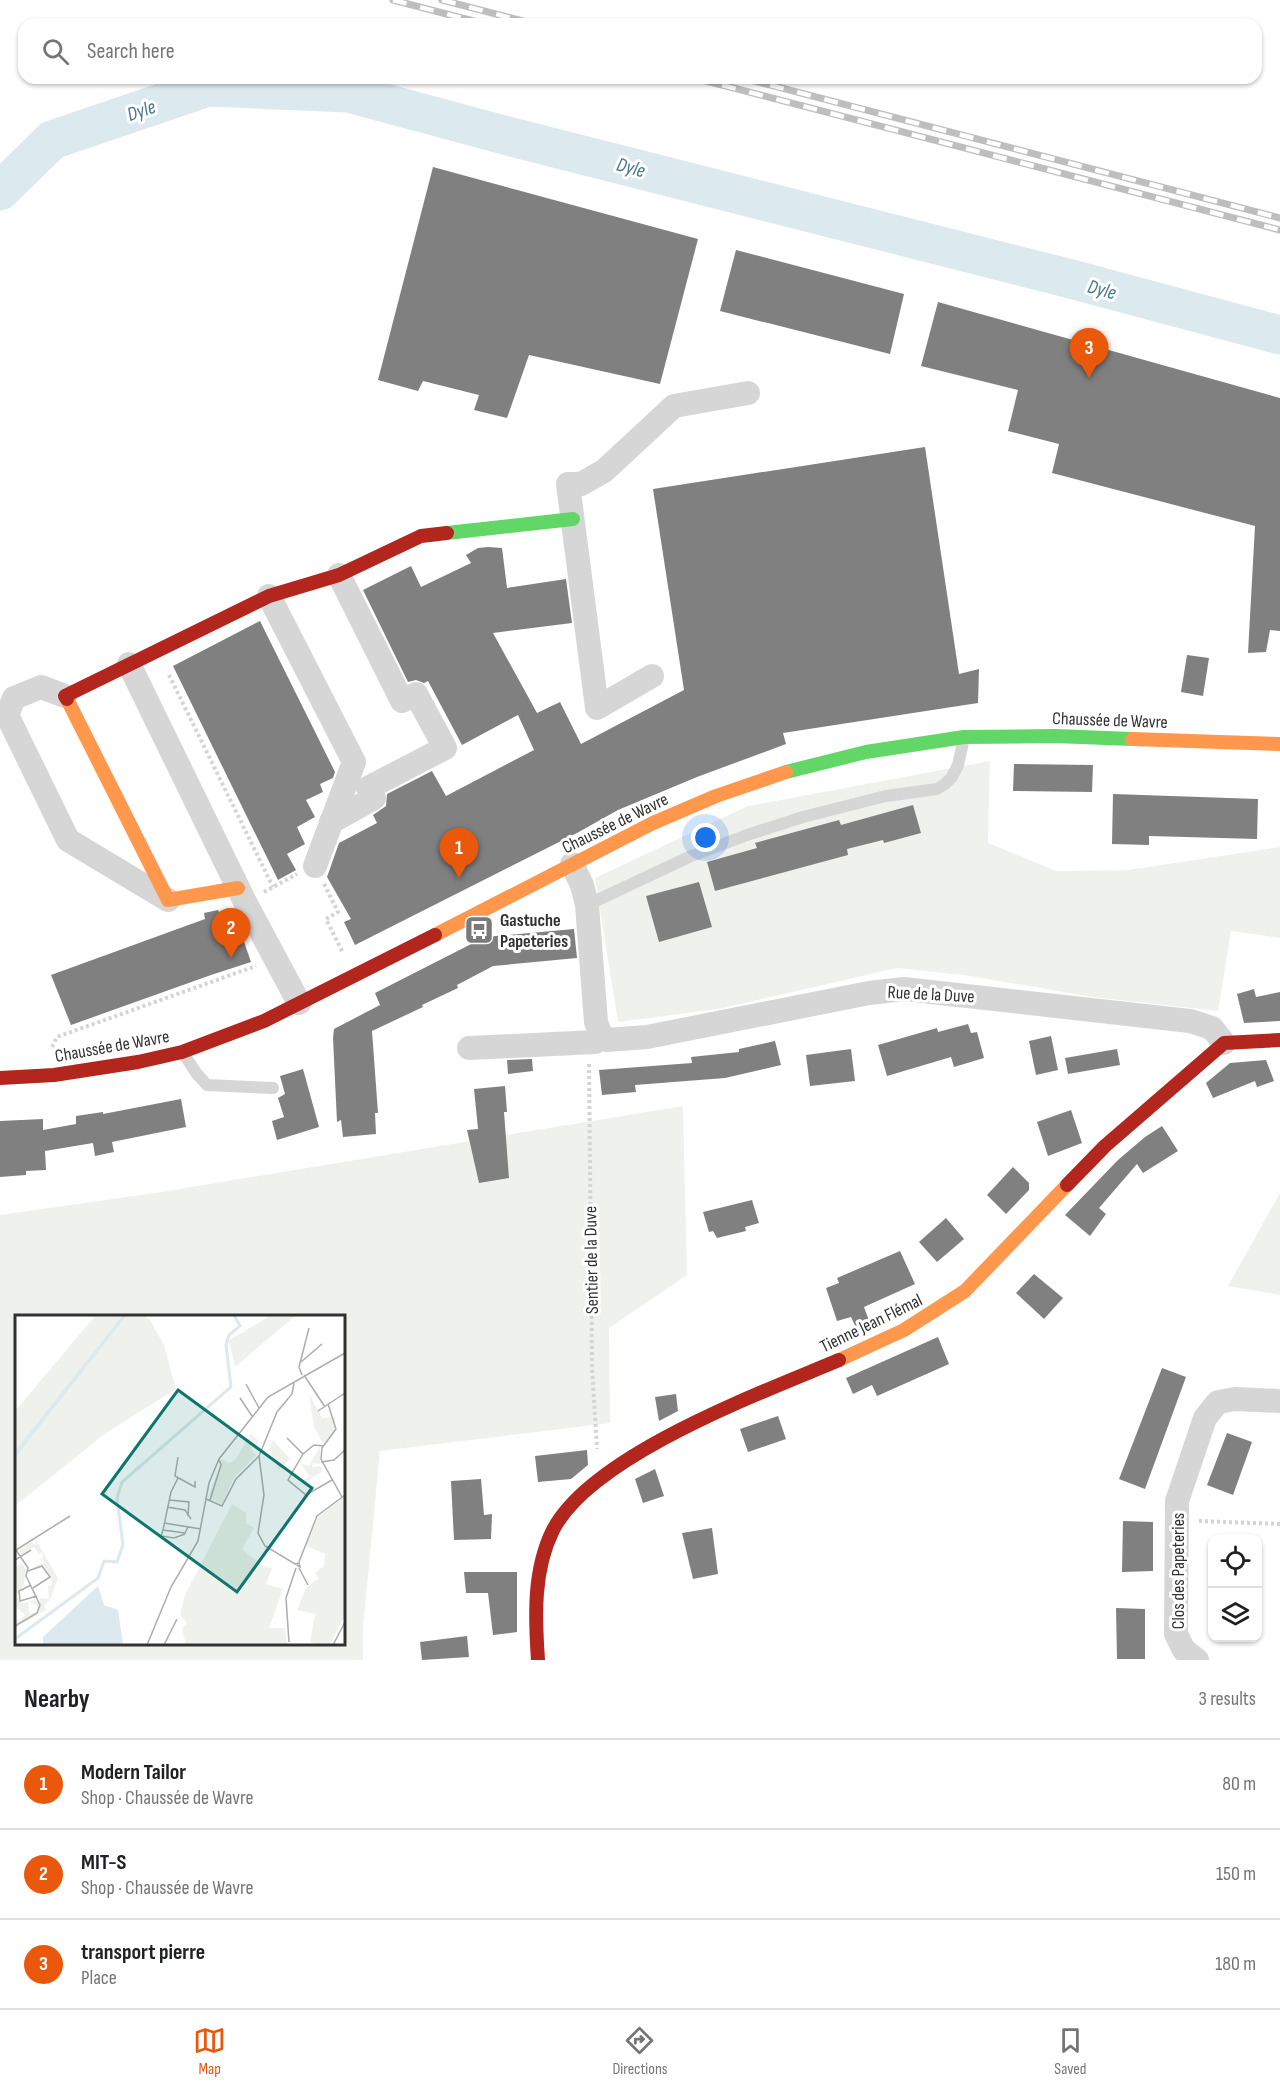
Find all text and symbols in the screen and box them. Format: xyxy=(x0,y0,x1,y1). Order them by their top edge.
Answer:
search box xyxy=(18,18,1262,84)
icon: search xyxy=(39,35,72,68)
text: Search here xyxy=(87,38,174,65)
water label: Dyle xyxy=(124,95,159,127)
water label: Dyle xyxy=(614,153,648,183)
water label: Dyle xyxy=(1085,275,1119,305)
pin: 3 xyxy=(1070,328,1108,378)
street label: Chaussée de Wavre xyxy=(1052,708,1168,733)
street label: Chaussée de Wavre xyxy=(559,789,672,858)
your location xyxy=(691,823,720,852)
pin: 1 xyxy=(440,828,478,878)
pin: 2 xyxy=(212,908,250,958)
place label: Gastuche Papeteries xyxy=(500,910,568,952)
bus stop icon: Gastuche Papeteries xyxy=(463,914,495,946)
street label: Rue de la Duve xyxy=(887,982,975,1007)
street label: Chaussée de Wavre xyxy=(53,1026,171,1067)
street label: Sentier de la Duve xyxy=(580,1206,603,1314)
street label: Tienne Jean Flémal xyxy=(817,1290,926,1357)
inset map xyxy=(15,1315,345,1645)
street label: Clos des Papeteries xyxy=(1168,1513,1189,1629)
map controls xyxy=(1208,1534,1262,1642)
button: locate xyxy=(1208,1534,1262,1588)
button: layers xyxy=(1208,1588,1262,1642)
text: Nearby xyxy=(24,1684,90,1715)
text: 3 results xyxy=(1199,1687,1256,1711)
text: Modern Tailor xyxy=(81,1759,186,1786)
text: 1 xyxy=(40,1772,47,1796)
text: 80 m xyxy=(1222,1772,1256,1796)
text: Shop · Chaussée de Wavre xyxy=(81,1786,254,1810)
text: MIT-S xyxy=(81,1849,126,1876)
text: 2 xyxy=(39,1862,48,1886)
text: 150 m xyxy=(1216,1862,1256,1886)
text: Shop · Chaussée de Wavre xyxy=(81,1876,254,1900)
text: transport pierre xyxy=(81,1939,205,1966)
text: 3 xyxy=(39,1952,48,1976)
text: 180 m xyxy=(1215,1952,1256,1976)
text: Place xyxy=(81,1966,117,1990)
tab: Map xyxy=(193,2024,226,2079)
tab: Directions xyxy=(612,2024,668,2079)
tab: Saved xyxy=(1054,2024,1087,2079)

